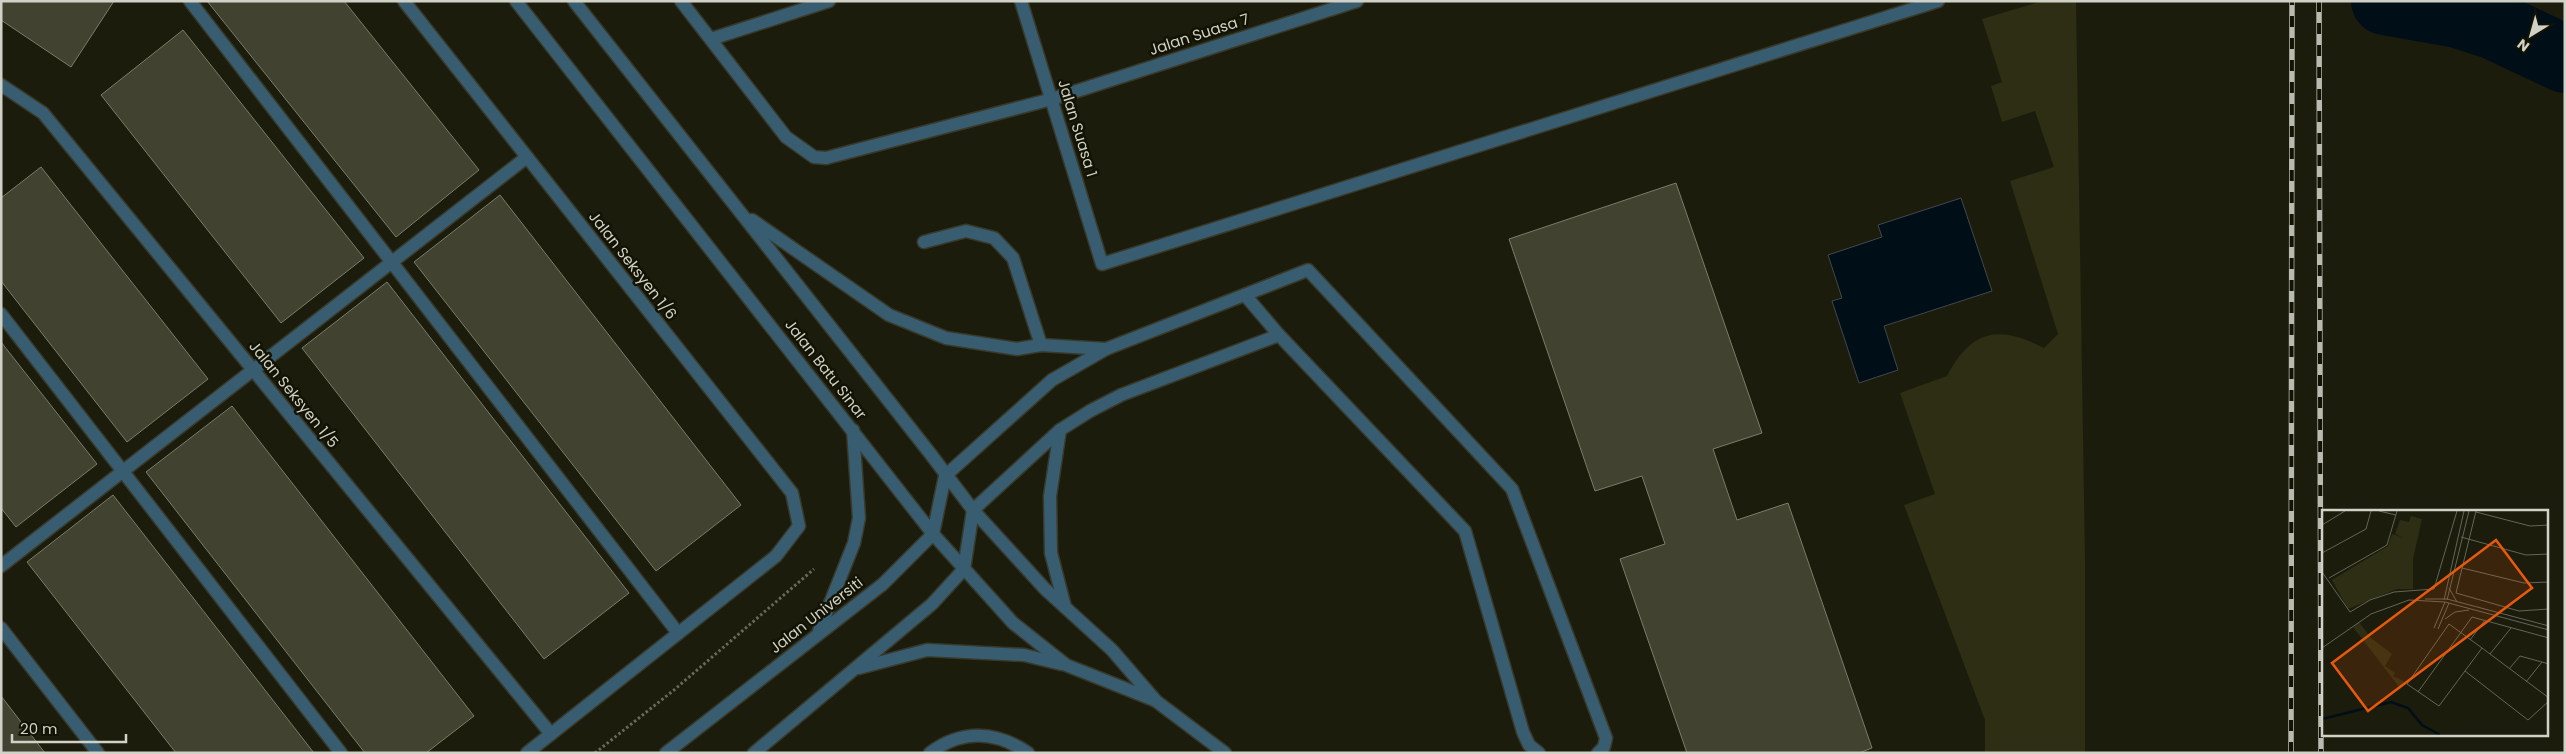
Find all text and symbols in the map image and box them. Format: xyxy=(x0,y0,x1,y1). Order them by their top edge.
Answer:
street label: Jalan Suasa 7 xyxy=(1146,8,1252,60)
north arrow xyxy=(2506,10,2556,60)
text: N xyxy=(2513,34,2533,57)
street label: Jalan Suasa 1 xyxy=(1053,77,1103,179)
street label: Jalan Seksyen 1/6 xyxy=(584,207,682,323)
street label: Jalan Batu Sinar xyxy=(780,315,872,424)
street label: Jalan Seksyen 1/5 xyxy=(244,336,344,452)
inset map xyxy=(2322,510,2548,736)
street label: Jalan Universiti xyxy=(765,572,867,658)
scale bar xyxy=(12,712,126,744)
text: 20 m xyxy=(20,718,58,739)

